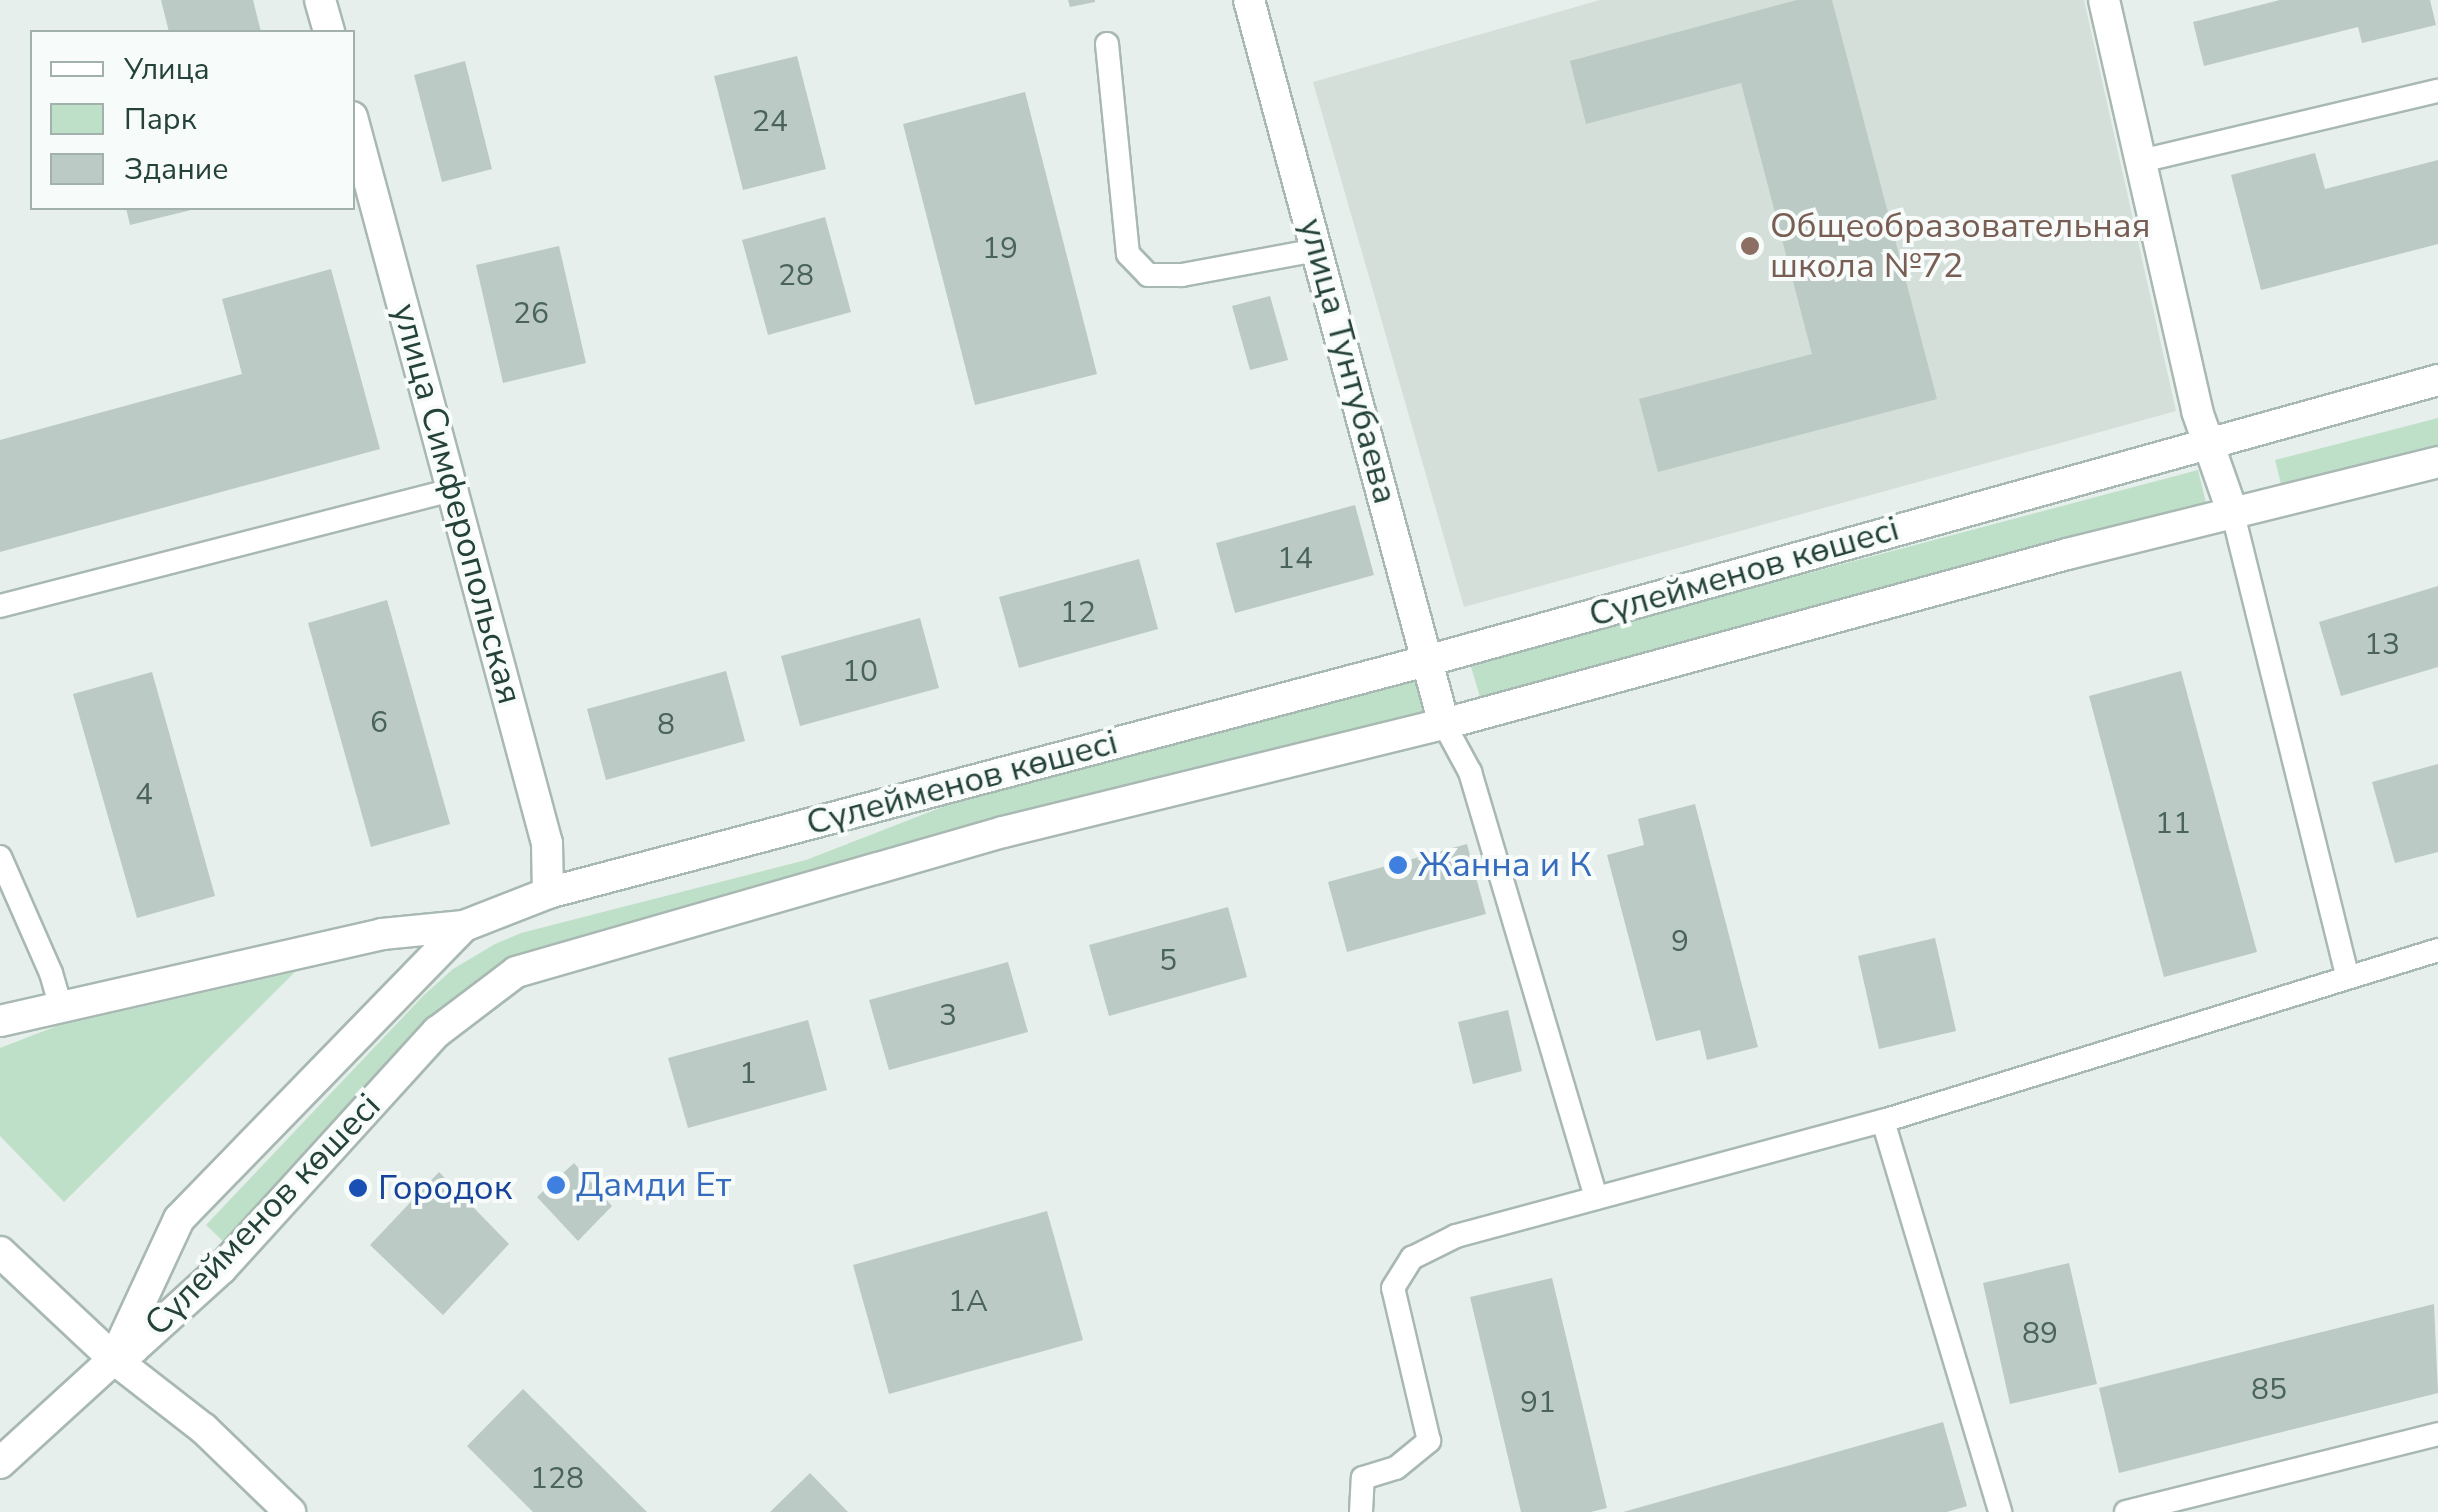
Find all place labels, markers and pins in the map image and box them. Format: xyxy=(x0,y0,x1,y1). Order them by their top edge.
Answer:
place label: Общеобразовательная школа №72 xyxy=(1770,205,2151,287)
marker: Общеобразовательная школа №72 xyxy=(1739,235,1761,257)
place label: Жанна и К xyxy=(1418,844,1592,886)
marker: Жанна и К xyxy=(1387,854,1409,876)
place label: Дамди Ет xyxy=(576,1164,731,1206)
place label: Городок xyxy=(378,1167,512,1209)
marker: Дамди Ет xyxy=(545,1174,567,1196)
marker: Городок xyxy=(347,1177,369,1199)

